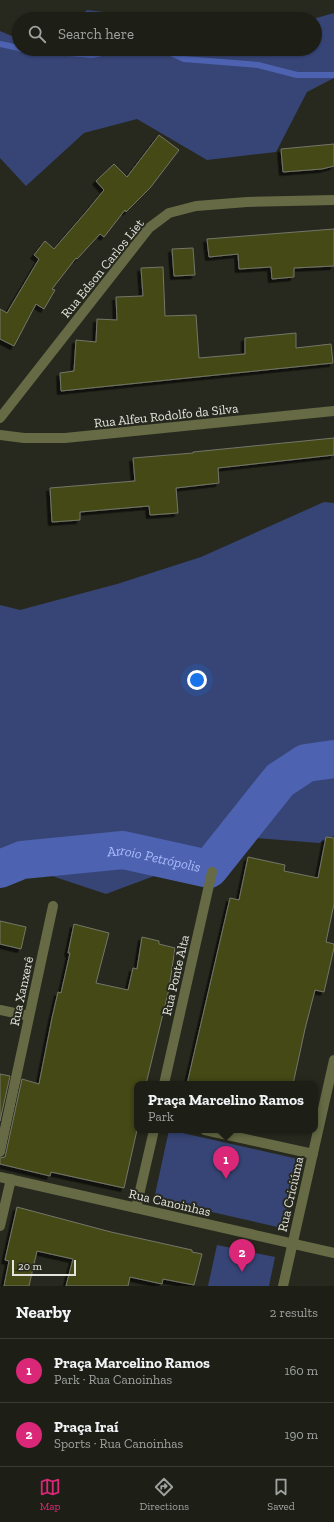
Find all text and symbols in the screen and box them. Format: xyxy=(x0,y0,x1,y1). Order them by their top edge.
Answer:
search box xyxy=(12,12,322,56)
icon: search xyxy=(26,23,48,45)
text: Search here xyxy=(58,25,134,43)
street label: Rua Edson Carlos Liet xyxy=(58,216,147,321)
street label: Rua Alfeu Rodolfo da Silva xyxy=(93,400,240,431)
your location xyxy=(187,670,207,690)
water label: Arroio Petrópolis xyxy=(105,841,202,876)
street label: Rua Ponte Alta xyxy=(159,933,192,1017)
street label: Rua Xanxerê xyxy=(7,955,36,1027)
popup xyxy=(134,1081,318,1133)
text: Praça Marcelino Ramos xyxy=(148,1091,304,1109)
text: Park xyxy=(148,1109,174,1124)
pin: 1 xyxy=(213,1146,239,1179)
street label: Rua Criciúma xyxy=(275,1154,307,1233)
street label: Rua Canoinhas xyxy=(127,1186,213,1219)
pin: 2 xyxy=(229,1239,255,1272)
scale bar xyxy=(12,1258,76,1277)
text: 20 m xyxy=(18,1260,42,1273)
text: Nearby xyxy=(16,1302,71,1322)
text: 2 results xyxy=(270,1305,318,1320)
text: Praça Marcelino Ramos xyxy=(54,1354,210,1372)
text: 1 xyxy=(26,1363,32,1378)
text: 160 m xyxy=(284,1363,318,1378)
text: Park · Rua Canoinhas xyxy=(54,1372,172,1387)
text: Praça Iraí xyxy=(54,1418,119,1436)
text: 2 xyxy=(26,1427,32,1442)
text: 190 m xyxy=(284,1427,318,1442)
text: Sports · Rua Canoinhas xyxy=(54,1436,183,1451)
tab: Map xyxy=(39,1476,61,1513)
tab: Directions xyxy=(139,1476,189,1513)
tab: Saved xyxy=(267,1476,295,1513)

